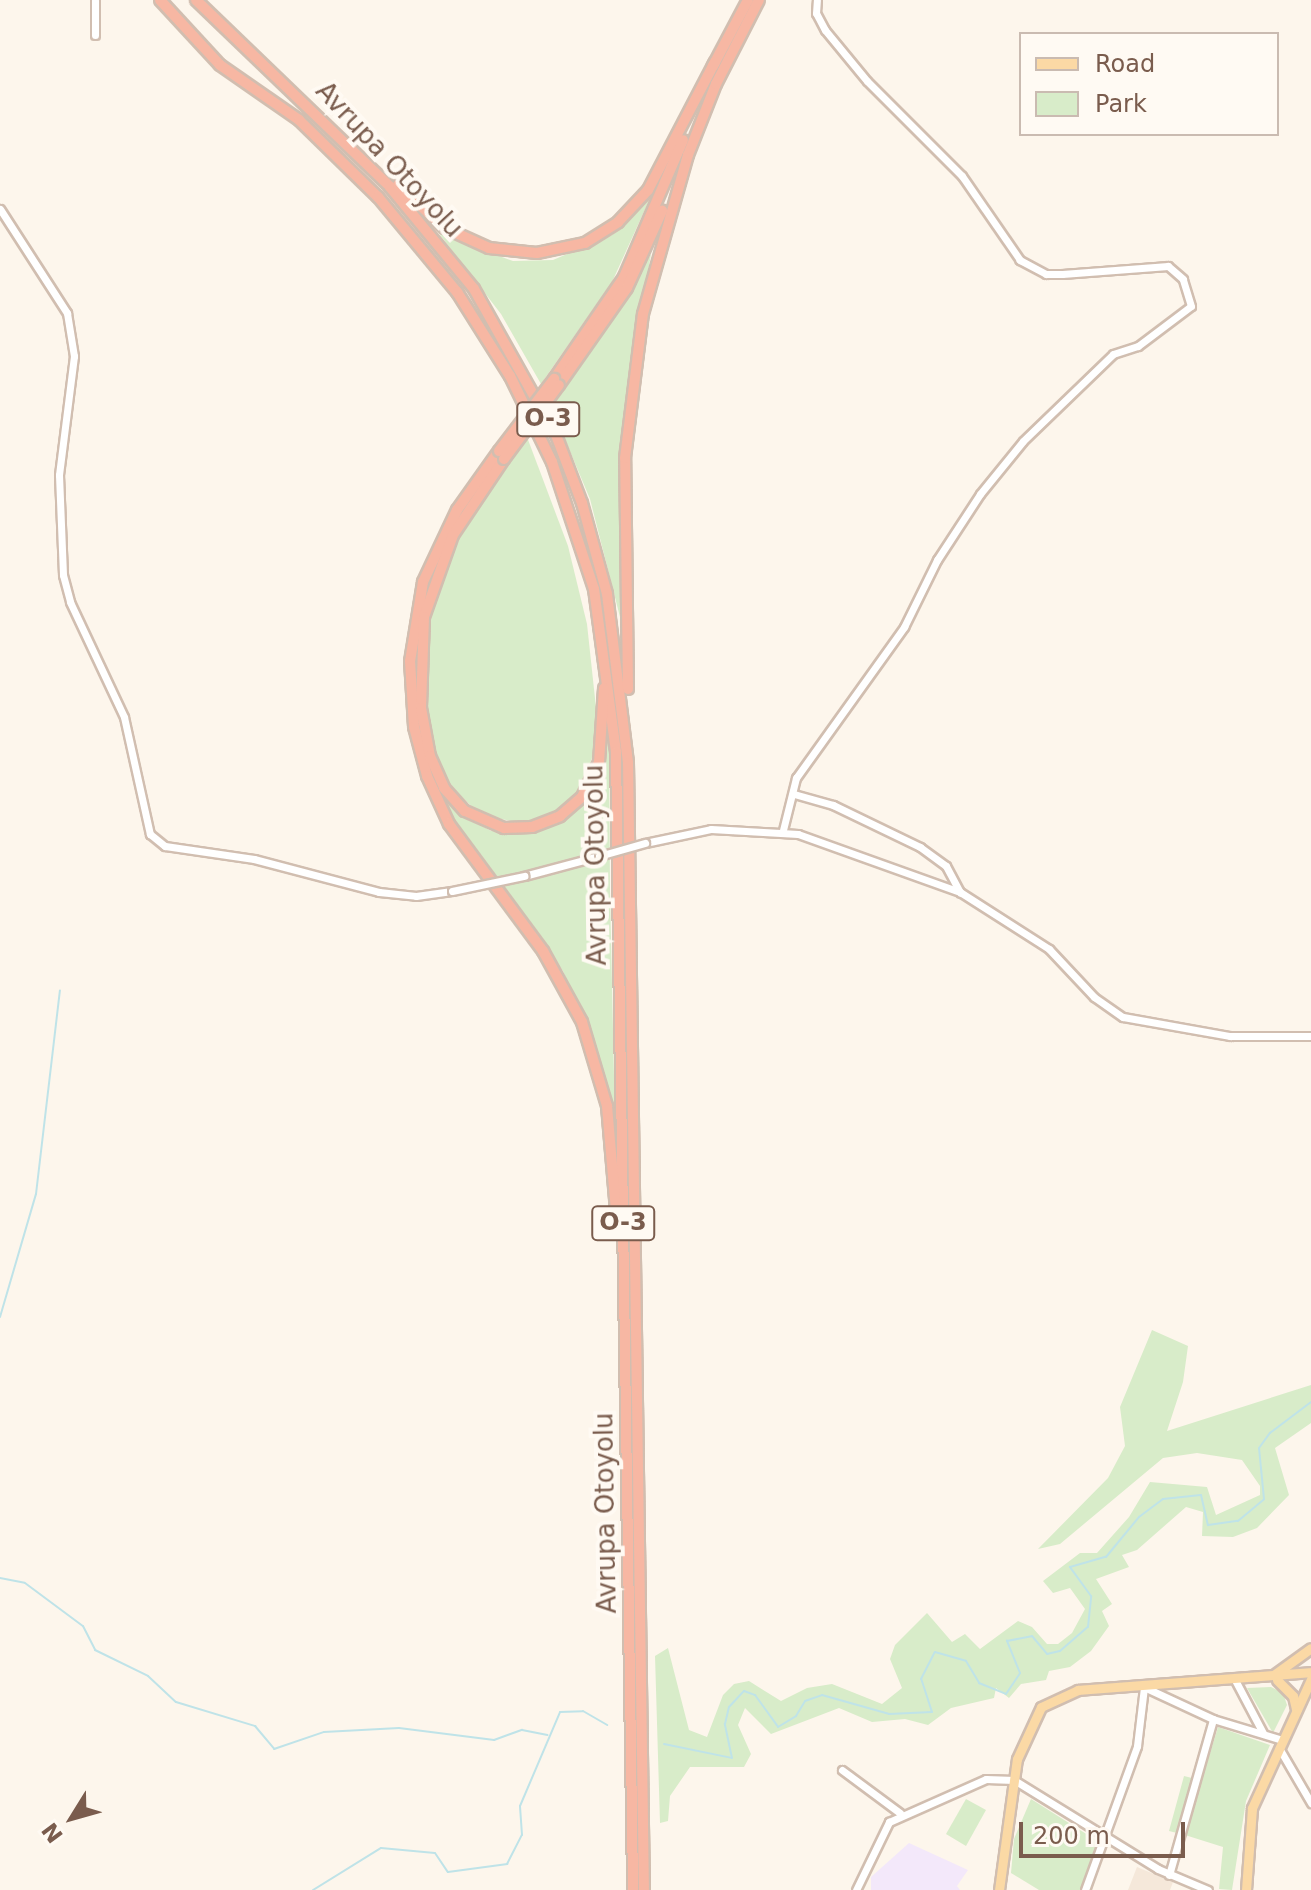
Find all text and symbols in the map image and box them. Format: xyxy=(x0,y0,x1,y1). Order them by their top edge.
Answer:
legend xyxy=(1019,32,1279,136)
text: Road xyxy=(1095,50,1155,78)
street label: Avrupa Otoyolu xyxy=(309,76,469,244)
text: Park xyxy=(1095,90,1147,118)
road number: O-3 xyxy=(516,399,580,439)
street label: Avrupa Otoyolu xyxy=(579,764,613,966)
road number: O-3 xyxy=(591,1203,655,1243)
street label: Avrupa Otoyolu xyxy=(589,1412,623,1614)
north arrow xyxy=(32,1778,112,1858)
scale bar xyxy=(1023,1806,1189,1856)
text: N xyxy=(37,1818,68,1848)
text: 200 m xyxy=(1033,1822,1110,1850)

